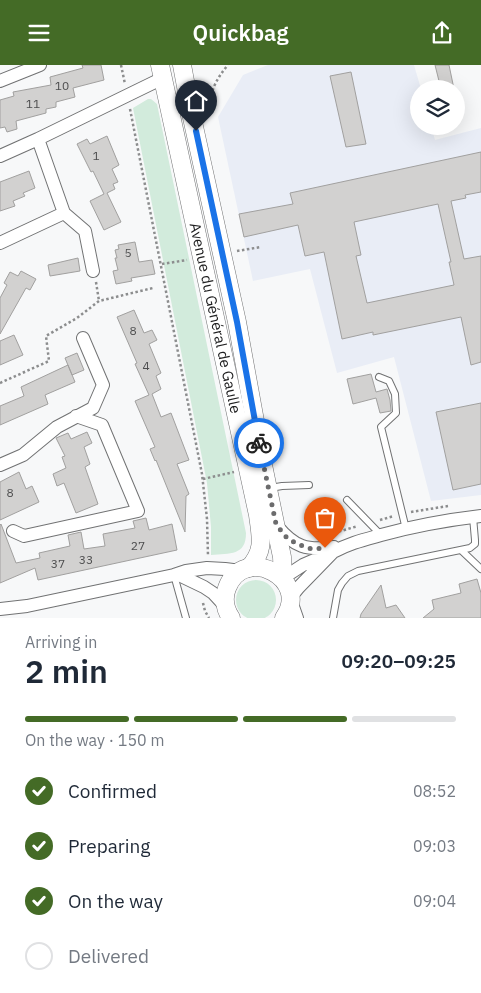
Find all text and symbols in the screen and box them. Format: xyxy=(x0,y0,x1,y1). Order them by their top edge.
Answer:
text: Quickbag xyxy=(193,18,288,47)
icon: menu xyxy=(25,19,53,47)
icon: share xyxy=(428,19,456,47)
house number: 10 xyxy=(55,78,69,93)
pin xyxy=(175,80,217,131)
map controls xyxy=(410,80,465,135)
button: layers xyxy=(410,80,465,135)
icon: home xyxy=(182,87,210,115)
house number: 11 xyxy=(26,96,40,111)
house number: 1 xyxy=(92,148,100,163)
street label: Avenue du Général de Gaulle xyxy=(186,221,246,415)
house number: 5 xyxy=(124,245,132,260)
house number: 8 xyxy=(129,323,137,338)
house number: 4 xyxy=(142,358,150,373)
courier xyxy=(234,418,284,468)
icon: bike xyxy=(245,429,273,457)
house number: 8 xyxy=(6,485,14,500)
pin xyxy=(304,497,346,548)
icon: bag xyxy=(311,504,339,532)
house number: 27 xyxy=(131,538,145,553)
house number: 33 xyxy=(79,552,93,567)
house number: 37 xyxy=(51,556,65,571)
text: Arriving in xyxy=(25,632,97,652)
text: 09:20–09:25 xyxy=(342,649,456,673)
text: 2 min xyxy=(25,650,108,692)
text: On the way · 150 m xyxy=(25,730,164,750)
icon: check xyxy=(25,777,53,805)
text: Confirmed xyxy=(68,779,157,803)
text: 08:52 xyxy=(413,781,456,801)
icon: check xyxy=(25,832,53,860)
text: Preparing xyxy=(68,834,150,858)
text: 09:03 xyxy=(413,836,456,856)
icon: check xyxy=(25,887,53,915)
text: On the way xyxy=(68,889,163,913)
text: 09:04 xyxy=(413,891,456,911)
text: Delivered xyxy=(68,944,149,968)

